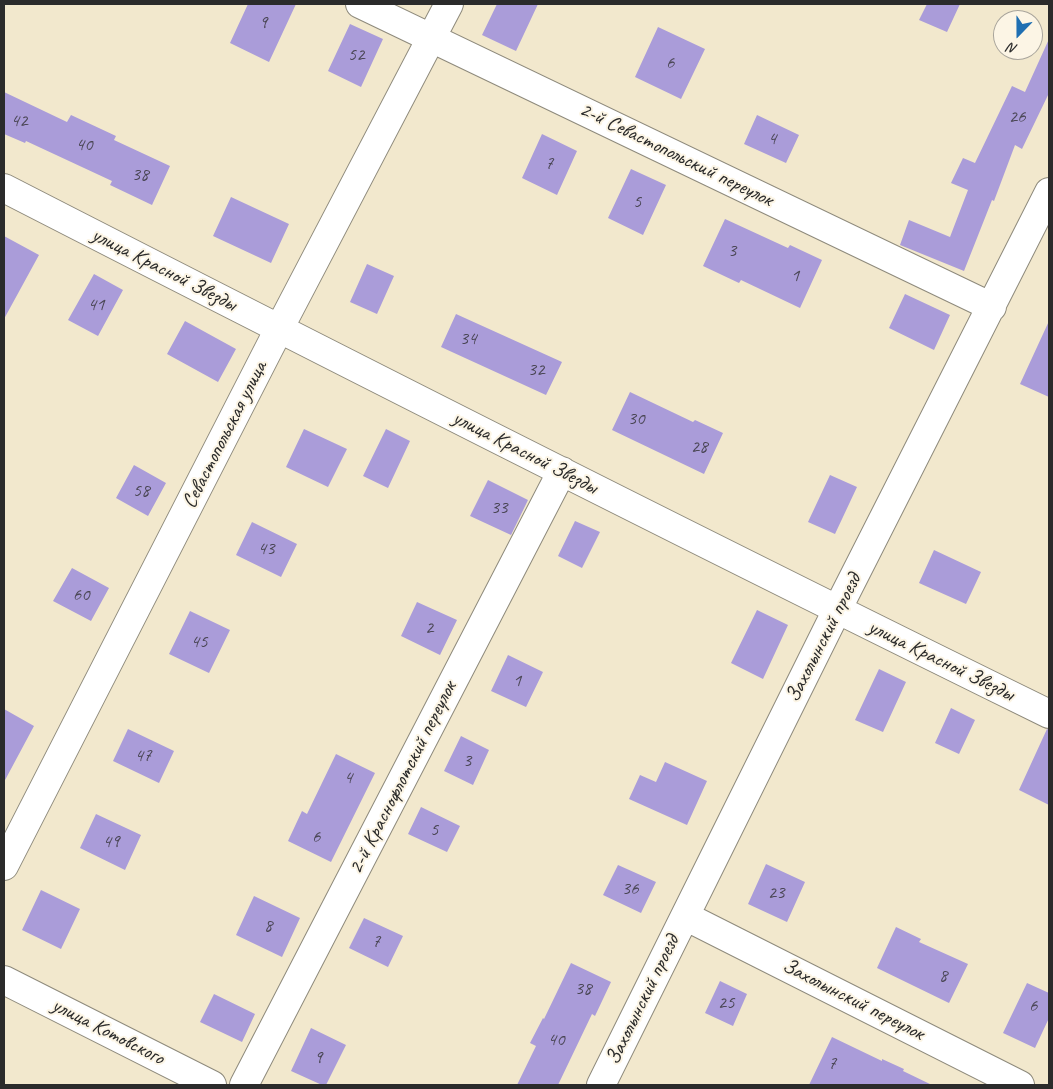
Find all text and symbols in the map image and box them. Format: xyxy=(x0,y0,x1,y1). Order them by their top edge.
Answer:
north arrow xyxy=(993,10,1043,60)
house number: 9 xyxy=(259,12,267,34)
text: N xyxy=(1005,39,1020,58)
house number: 52 xyxy=(347,44,365,66)
house number: 6 xyxy=(666,52,674,74)
street label: 2-й Севастопольский переулок xyxy=(575,97,777,213)
house number: 26 xyxy=(1008,106,1026,128)
house number: 42 xyxy=(10,110,28,132)
house number: 4 xyxy=(768,128,776,150)
house number: 40 xyxy=(75,134,93,156)
house number: 7 xyxy=(545,153,553,175)
house number: 38 xyxy=(131,164,149,186)
house number: 5 xyxy=(633,191,641,213)
street label: улица Красной Звезды xyxy=(87,223,241,317)
house number: 3 xyxy=(728,240,736,262)
house number: 1 xyxy=(791,265,799,287)
house number: 41 xyxy=(87,294,105,316)
house number: 34 xyxy=(459,328,477,350)
street label: Севастопольская улица xyxy=(177,357,273,513)
house number: 32 xyxy=(527,359,545,381)
street label: улица Красной Звезды xyxy=(448,406,602,500)
house number: 30 xyxy=(627,408,645,430)
house number: 28 xyxy=(690,436,708,458)
house number: 58 xyxy=(132,480,150,502)
house number: 33 xyxy=(490,497,508,519)
house number: 43 xyxy=(257,538,275,560)
street label: Захолынский проезд xyxy=(781,569,867,707)
house number: 60 xyxy=(72,584,90,606)
street label: улица Красной Звезды xyxy=(864,615,1018,707)
house number: 2 xyxy=(425,617,433,639)
house number: 45 xyxy=(190,631,208,653)
house number: 1 xyxy=(513,670,521,692)
street label: 2-й Краснофлотский переулок xyxy=(343,677,463,879)
house number: 47 xyxy=(134,745,152,767)
house number: 3 xyxy=(463,750,471,772)
house number: 4 xyxy=(344,767,352,789)
house number: 5 xyxy=(430,819,438,841)
house number: 6 xyxy=(312,826,320,848)
house number: 49 xyxy=(102,831,120,853)
house number: 36 xyxy=(621,878,639,900)
house number: 23 xyxy=(767,882,785,904)
house number: 8 xyxy=(264,915,272,937)
house number: 7 xyxy=(372,931,380,953)
street label: Захолынский проезд xyxy=(601,931,685,1069)
street label: Захолынский переулок xyxy=(778,953,928,1047)
house number: 8 xyxy=(939,965,947,987)
house number: 38 xyxy=(574,978,592,1000)
house number: 25 xyxy=(717,992,735,1014)
street label: улица Котовского xyxy=(48,993,168,1071)
house number: 6 xyxy=(1029,995,1037,1017)
house number: 40 xyxy=(547,1029,565,1051)
house number: 9 xyxy=(314,1047,322,1069)
house number: 7 xyxy=(828,1053,836,1075)

